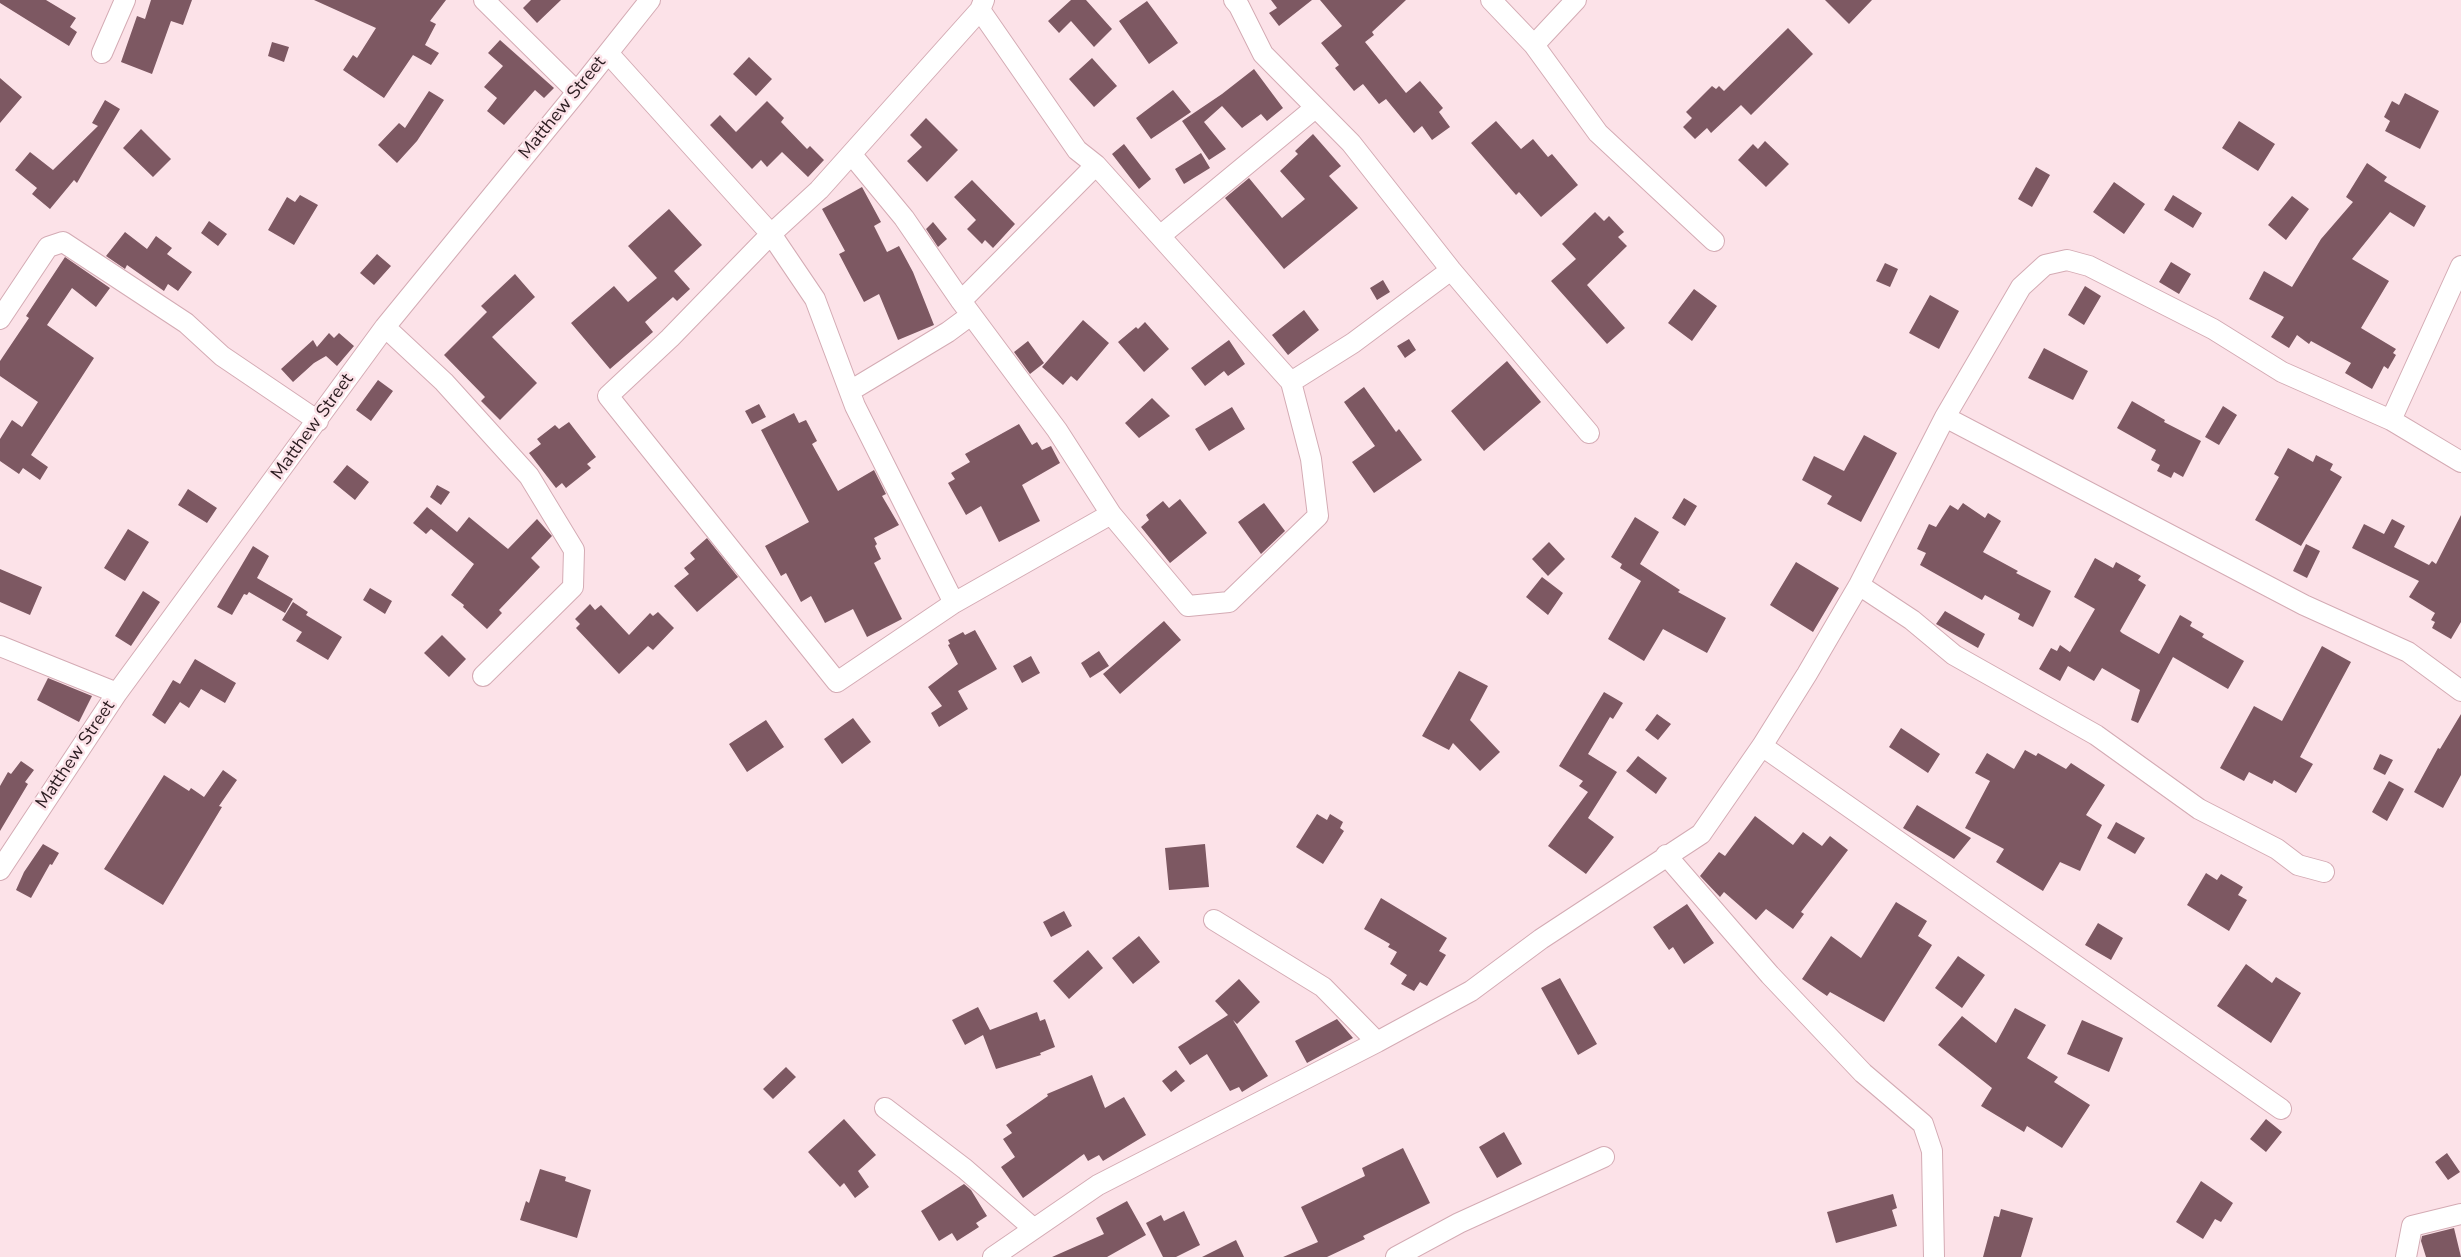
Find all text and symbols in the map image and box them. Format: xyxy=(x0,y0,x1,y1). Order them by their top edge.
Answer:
street label: Matthew Street xyxy=(515,52,611,164)
street label: Matthew Street xyxy=(267,370,359,484)
street label: Matthew Street xyxy=(32,697,120,813)

